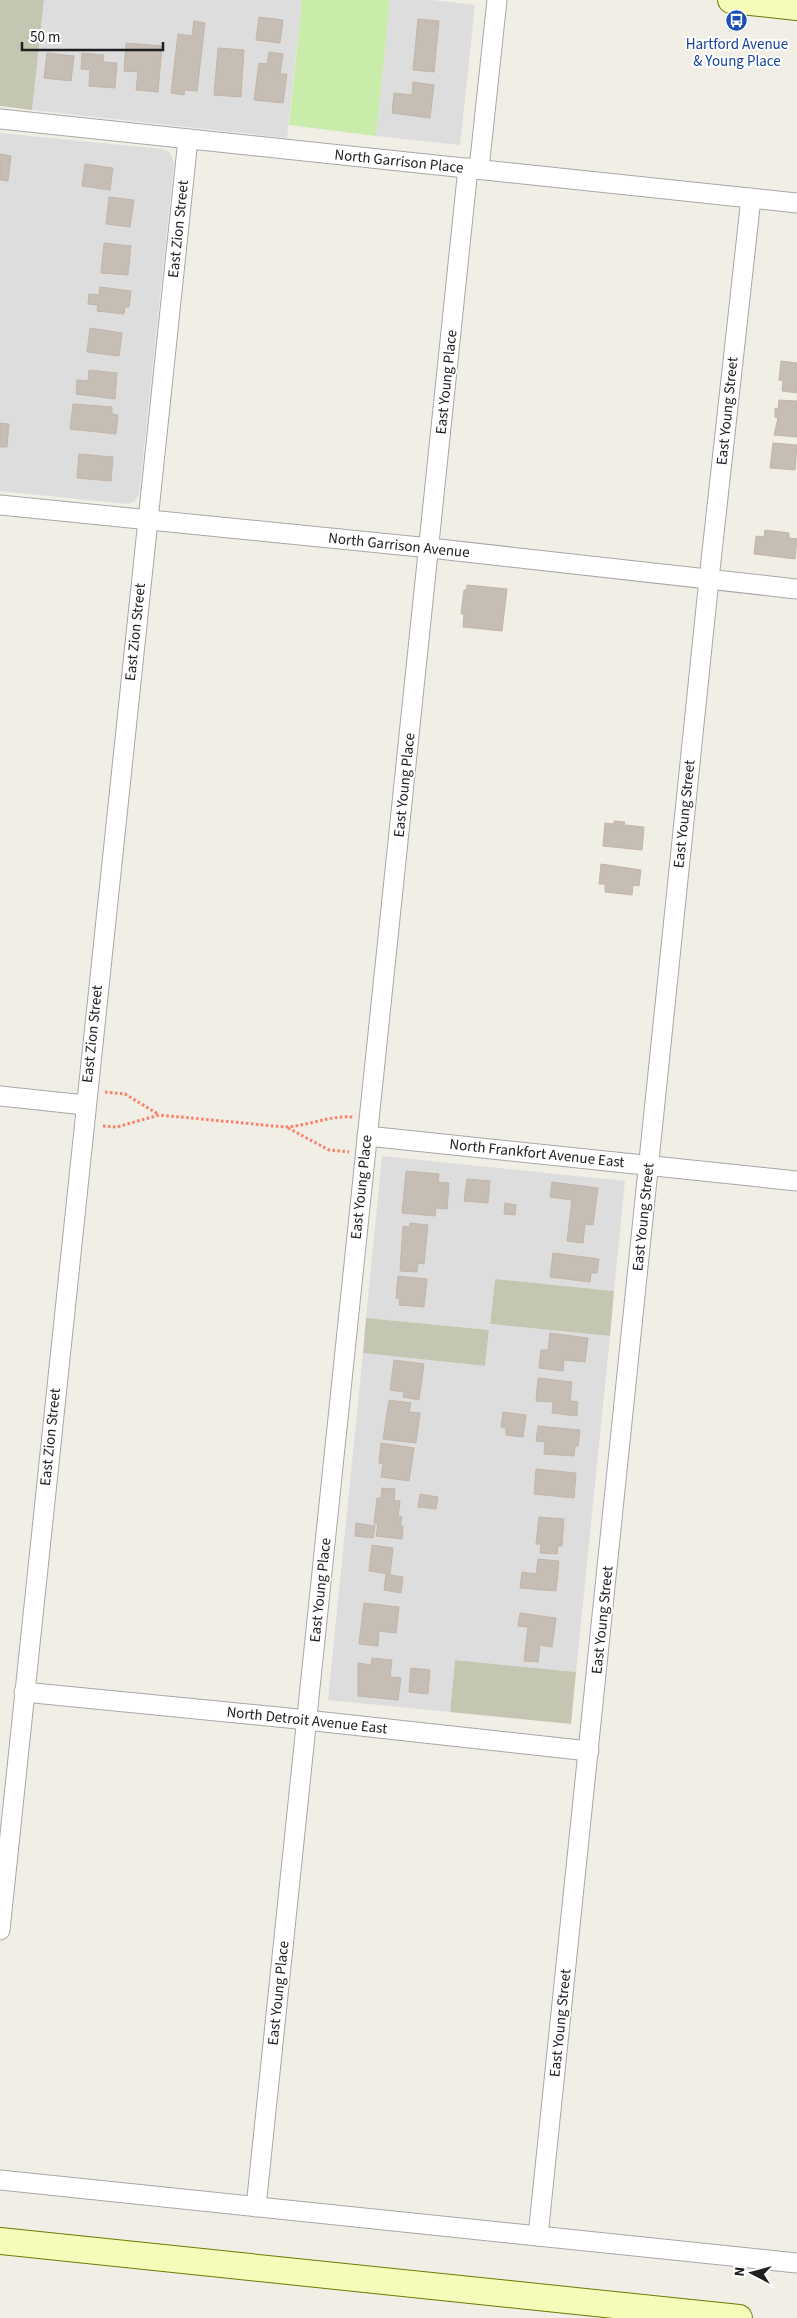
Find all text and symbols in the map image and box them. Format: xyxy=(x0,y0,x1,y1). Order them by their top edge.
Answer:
bus stop icon: Hartford Avenue & Young Place xyxy=(725,9,749,33)
scale bar xyxy=(22,20,164,52)
text: 50 m xyxy=(30,27,60,48)
place label: Hartford Avenue & Young Place xyxy=(686,34,788,72)
street label: North Garrison Place xyxy=(333,144,465,179)
street label: East Zion Street xyxy=(163,179,194,279)
street label: East Young Place xyxy=(431,329,462,435)
street label: East Young Street xyxy=(711,356,744,466)
street label: North Garrison Avenue xyxy=(327,528,471,563)
street label: East Zion Street xyxy=(120,582,151,682)
street label: East Young Place xyxy=(389,732,420,838)
street label: East Young Street xyxy=(668,759,701,869)
street label: East Zion Street xyxy=(77,984,108,1084)
street label: East Young Place xyxy=(346,1134,377,1240)
street label: North Frankfort Avenue East xyxy=(448,1134,625,1173)
street label: East Young Street xyxy=(627,1162,660,1272)
street label: East Zion Street xyxy=(35,1387,66,1487)
street label: East Young Place xyxy=(305,1537,336,1643)
street label: East Young Street xyxy=(586,1565,619,1675)
street label: North Detroit Avenue East xyxy=(226,1702,388,1739)
street label: East Young Place xyxy=(263,1940,294,2046)
street label: East Young Street xyxy=(544,1968,577,2078)
north arrow xyxy=(727,2248,777,2298)
text: N xyxy=(730,2266,750,2277)

